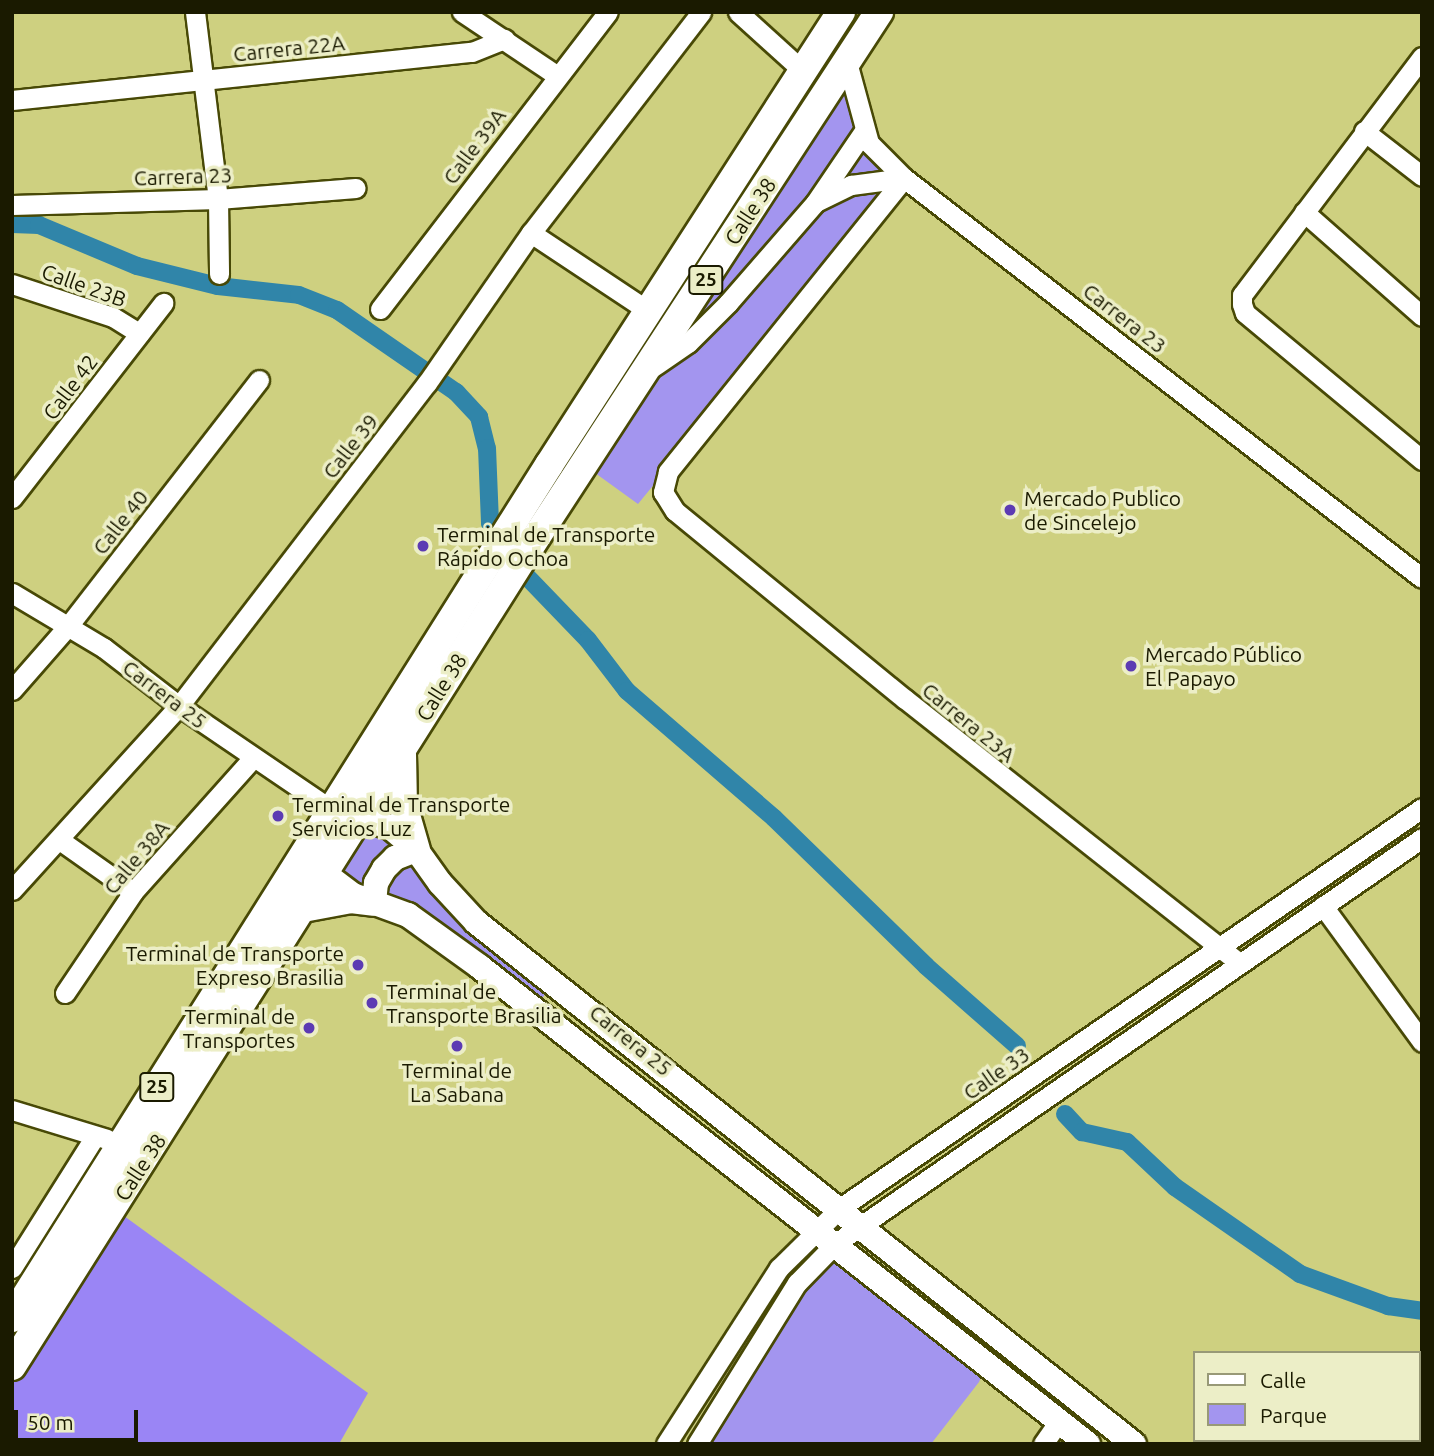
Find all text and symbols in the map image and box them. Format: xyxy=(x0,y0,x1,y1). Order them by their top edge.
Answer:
street label: Carrera 22A xyxy=(232,30,346,66)
street label: Calle 39A xyxy=(437,103,511,189)
street label: Carrera 23 xyxy=(133,162,233,190)
street label: Calle 38 xyxy=(719,173,781,249)
street label: Calle 23B xyxy=(38,258,130,312)
road number: 25 xyxy=(687,264,725,296)
street label: Carrera 23 xyxy=(1078,278,1172,358)
street label: Calle 42 xyxy=(37,350,103,424)
street label: Calle 39 xyxy=(317,409,383,483)
street label: Calle 40 xyxy=(87,485,153,559)
place label: Mercado Publico de Sincelejo xyxy=(1024,485,1181,535)
marker: Mercado Publico de Sincelejo xyxy=(1002,502,1018,518)
place label: Terminal de Transporte Rápido Ochoa xyxy=(437,521,655,571)
marker: Terminal de Transporte Rápido Ochoa xyxy=(415,538,431,554)
place label: Mercado Público El Papayo xyxy=(1145,641,1302,691)
street label: Calle 38 xyxy=(411,649,471,725)
street label: Carrera 25 xyxy=(118,654,212,734)
marker: Mercado Público El Papayo xyxy=(1123,658,1139,674)
street label: Carrera 23A xyxy=(918,677,1020,767)
place label: Terminal de Transporte Servicios Luz xyxy=(292,791,510,841)
marker: Terminal de Transporte Servicios Luz xyxy=(270,808,286,824)
street label: Calle 38A xyxy=(98,815,174,899)
place label: Terminal de Transporte Expreso Brasilia xyxy=(126,940,344,990)
marker: Terminal de Transporte Expreso Brasilia xyxy=(350,957,366,973)
place label: Terminal de Transporte Brasilia xyxy=(386,978,562,1028)
marker: Terminal de Transporte Brasilia xyxy=(364,995,380,1011)
street label: Carrera 25 xyxy=(585,999,677,1081)
place label: Terminal de Transportes xyxy=(183,1003,295,1053)
marker: Terminal de Transportes xyxy=(301,1020,317,1036)
marker: Terminal de La Sabana xyxy=(449,1038,465,1054)
street label: Calle 33 xyxy=(958,1041,1034,1105)
place label: Terminal de La Sabana xyxy=(402,1057,512,1107)
road number: 25 xyxy=(138,1072,176,1102)
street label: Calle 38 xyxy=(109,1129,171,1205)
legend xyxy=(1192,1351,1420,1442)
text: Calle xyxy=(1260,1368,1306,1392)
scale bar xyxy=(18,1396,142,1440)
text: Parque xyxy=(1260,1403,1327,1427)
text: 50 m xyxy=(27,1410,74,1434)

